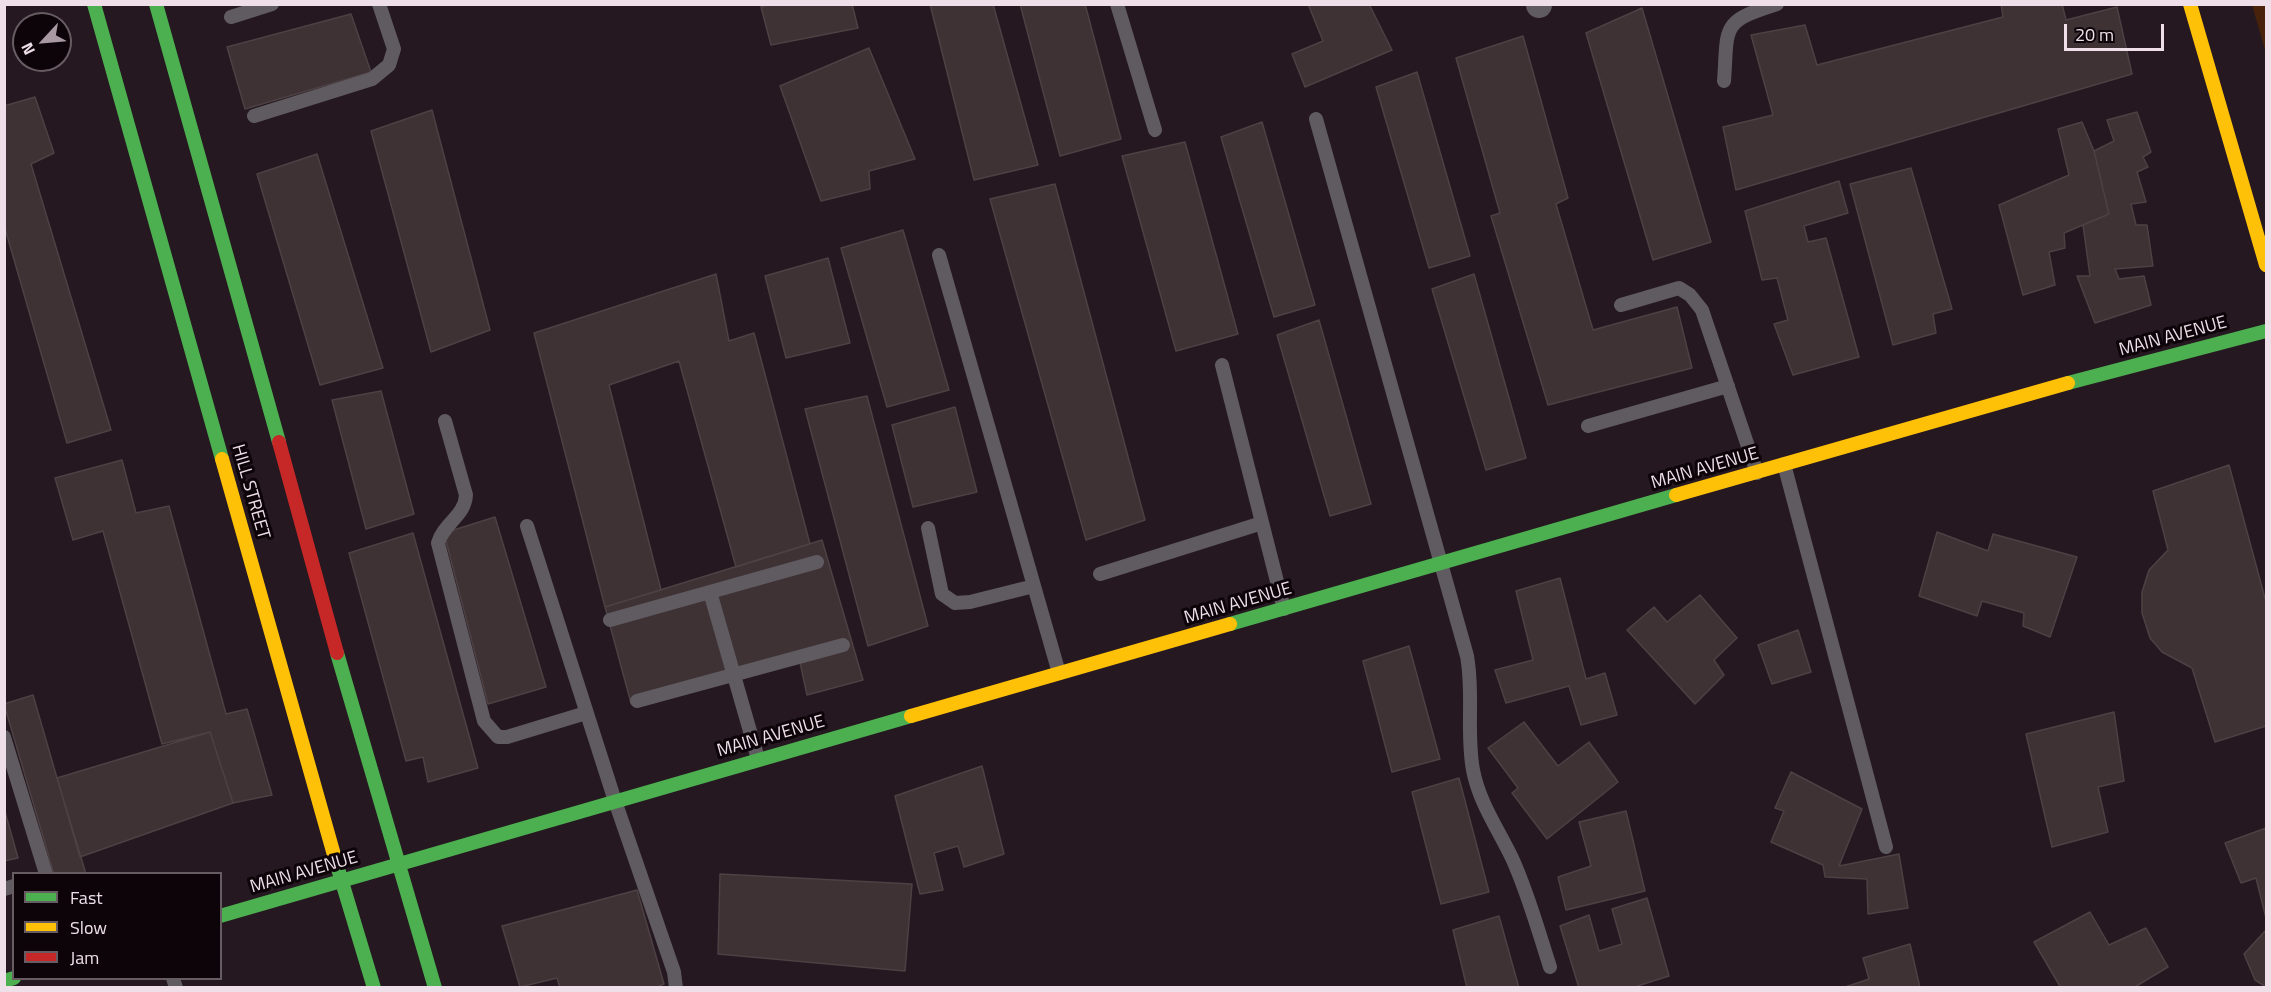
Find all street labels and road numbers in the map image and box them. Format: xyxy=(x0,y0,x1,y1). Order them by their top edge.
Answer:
street label: MAIN AVENUE xyxy=(2117,312,2229,362)
street label: HILL STREET xyxy=(226,442,274,542)
street label: MAIN AVENUE xyxy=(1649,443,1761,495)
street label: MAIN AVENUE xyxy=(1182,578,1294,630)
street label: MAIN AVENUE xyxy=(715,711,827,763)
street label: MAIN AVENUE xyxy=(248,847,360,899)

